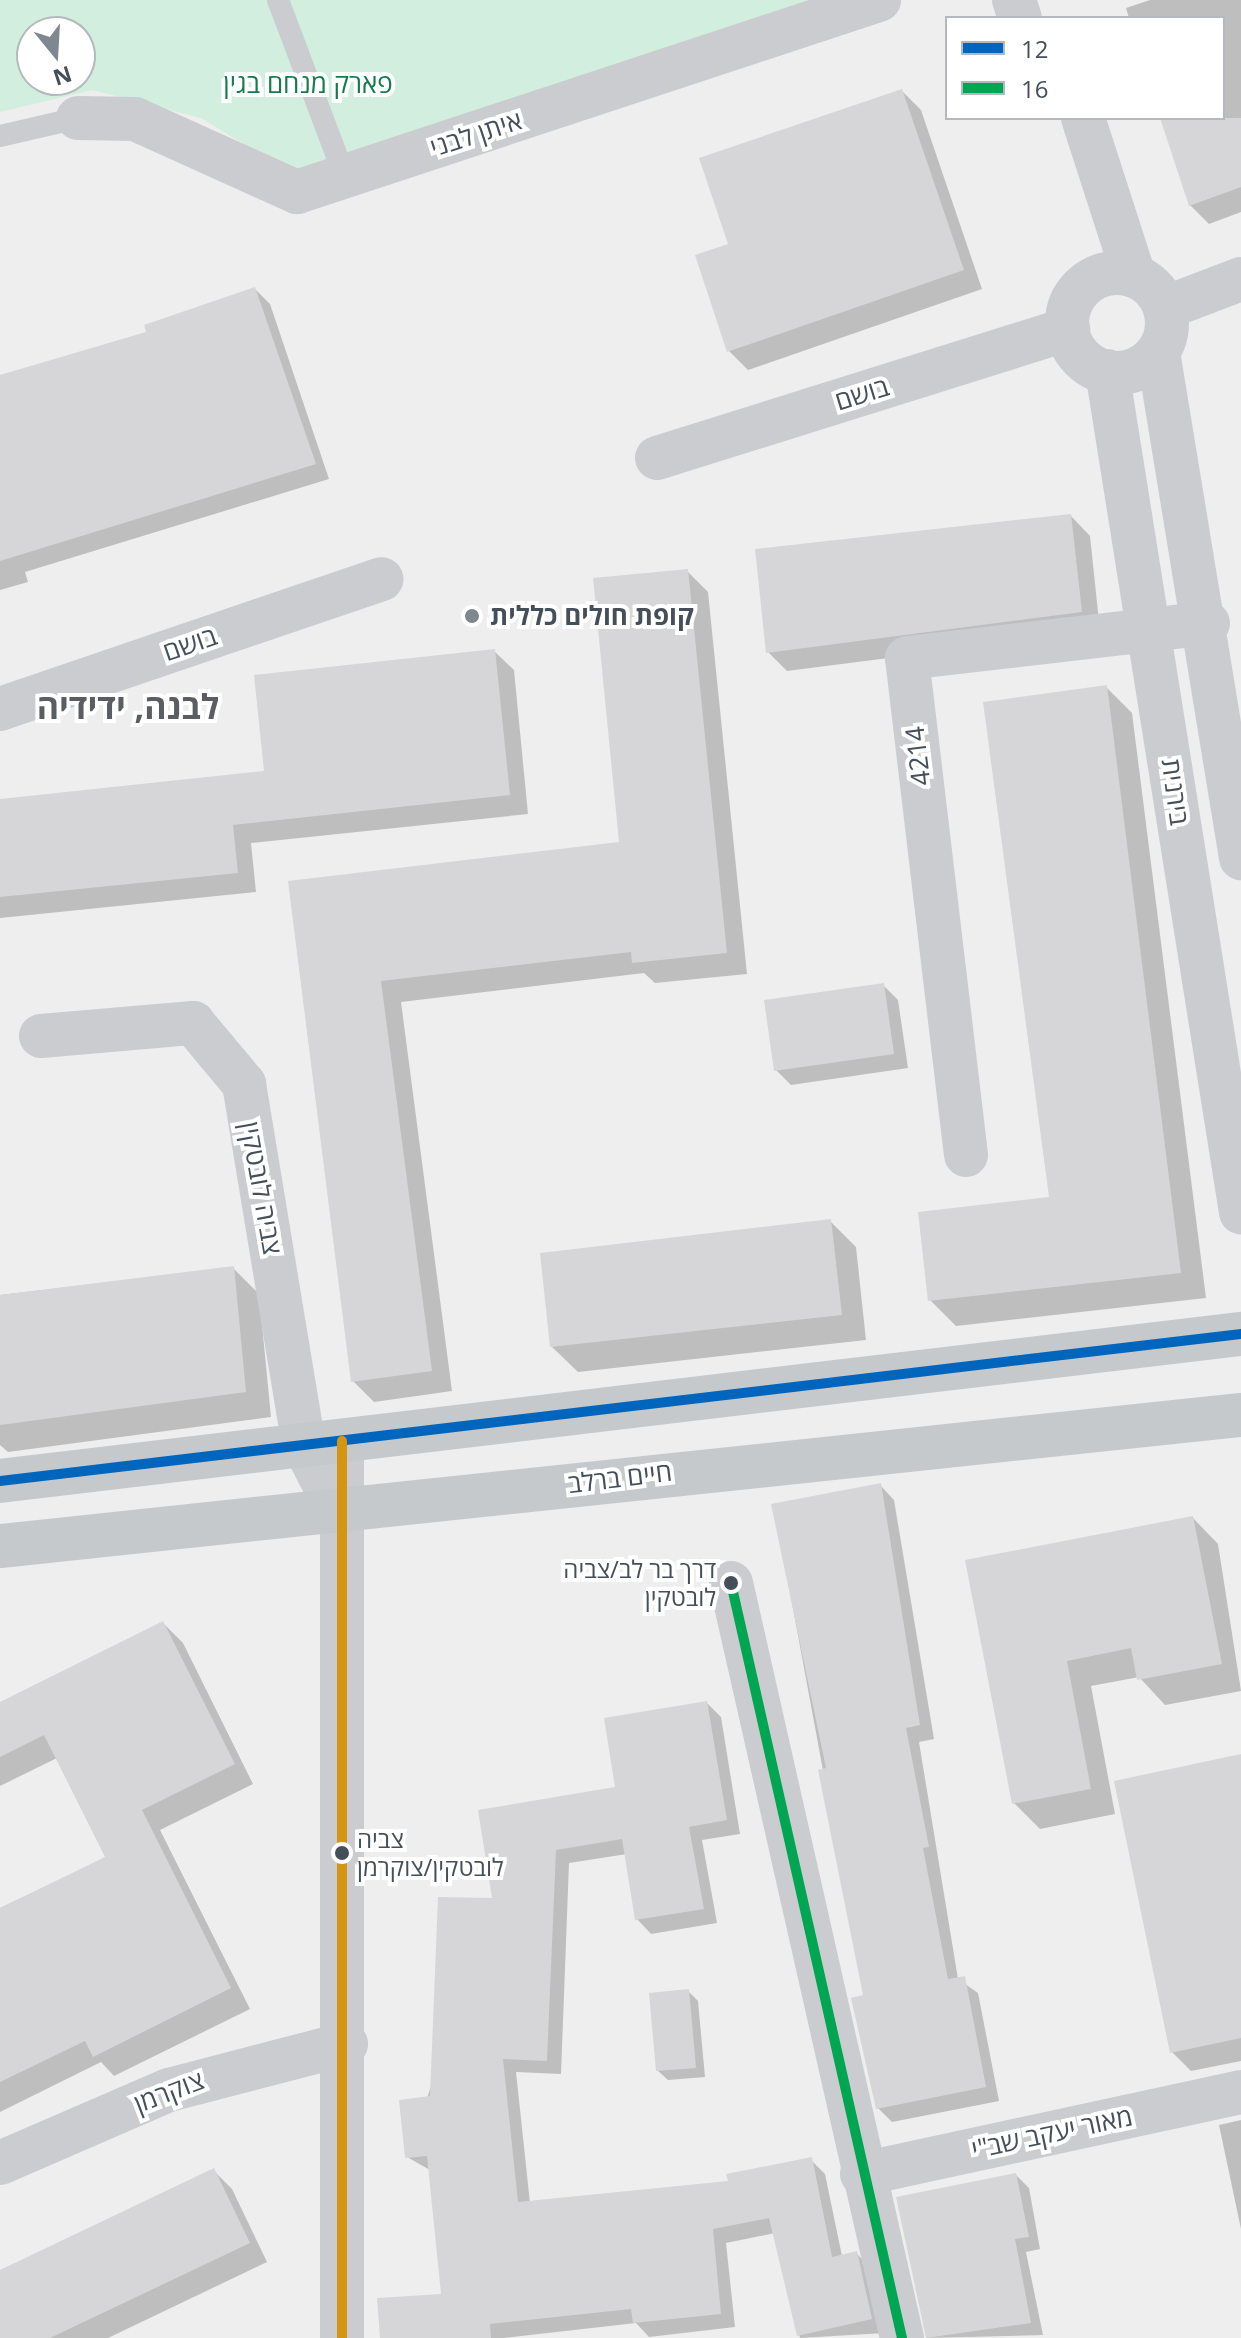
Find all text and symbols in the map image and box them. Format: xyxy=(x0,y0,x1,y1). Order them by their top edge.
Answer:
north arrow xyxy=(16,16,96,96)
legend xyxy=(945,16,1225,120)
text: 12 xyxy=(1021,32,1048,65)
text: N xyxy=(50,60,76,94)
park label: פארק מנחם בגין xyxy=(223,68,393,100)
text: 16 xyxy=(1021,72,1048,105)
street label: איתן לבני xyxy=(426,105,526,163)
street label: בושם xyxy=(831,371,893,417)
place label: קופת חולים כללית xyxy=(490,600,694,632)
marker: קופת חולים כללית xyxy=(461,605,483,627)
street label: בושם xyxy=(159,620,221,668)
district label: לבנה, ידידיה xyxy=(37,687,219,727)
street label: 4214 xyxy=(899,725,937,787)
street label: בירנית xyxy=(1155,757,1195,827)
street label: צביה לובטקין xyxy=(234,1119,288,1257)
street label: חיים ברלב xyxy=(566,1456,674,1500)
place label: דרך בר לב/צביה לובטקין xyxy=(563,1555,716,1611)
marker: דרך בר לב/צביה לובטקין xyxy=(723,1575,739,1591)
place label: צביה לובטקין/צוקרמן xyxy=(357,1825,504,1881)
marker: צביה לובטקין/צוקרמן xyxy=(334,1845,350,1861)
street label: צוקרמן xyxy=(130,2065,208,2119)
street label: מאור יעקב שב"י xyxy=(969,2101,1135,2165)

